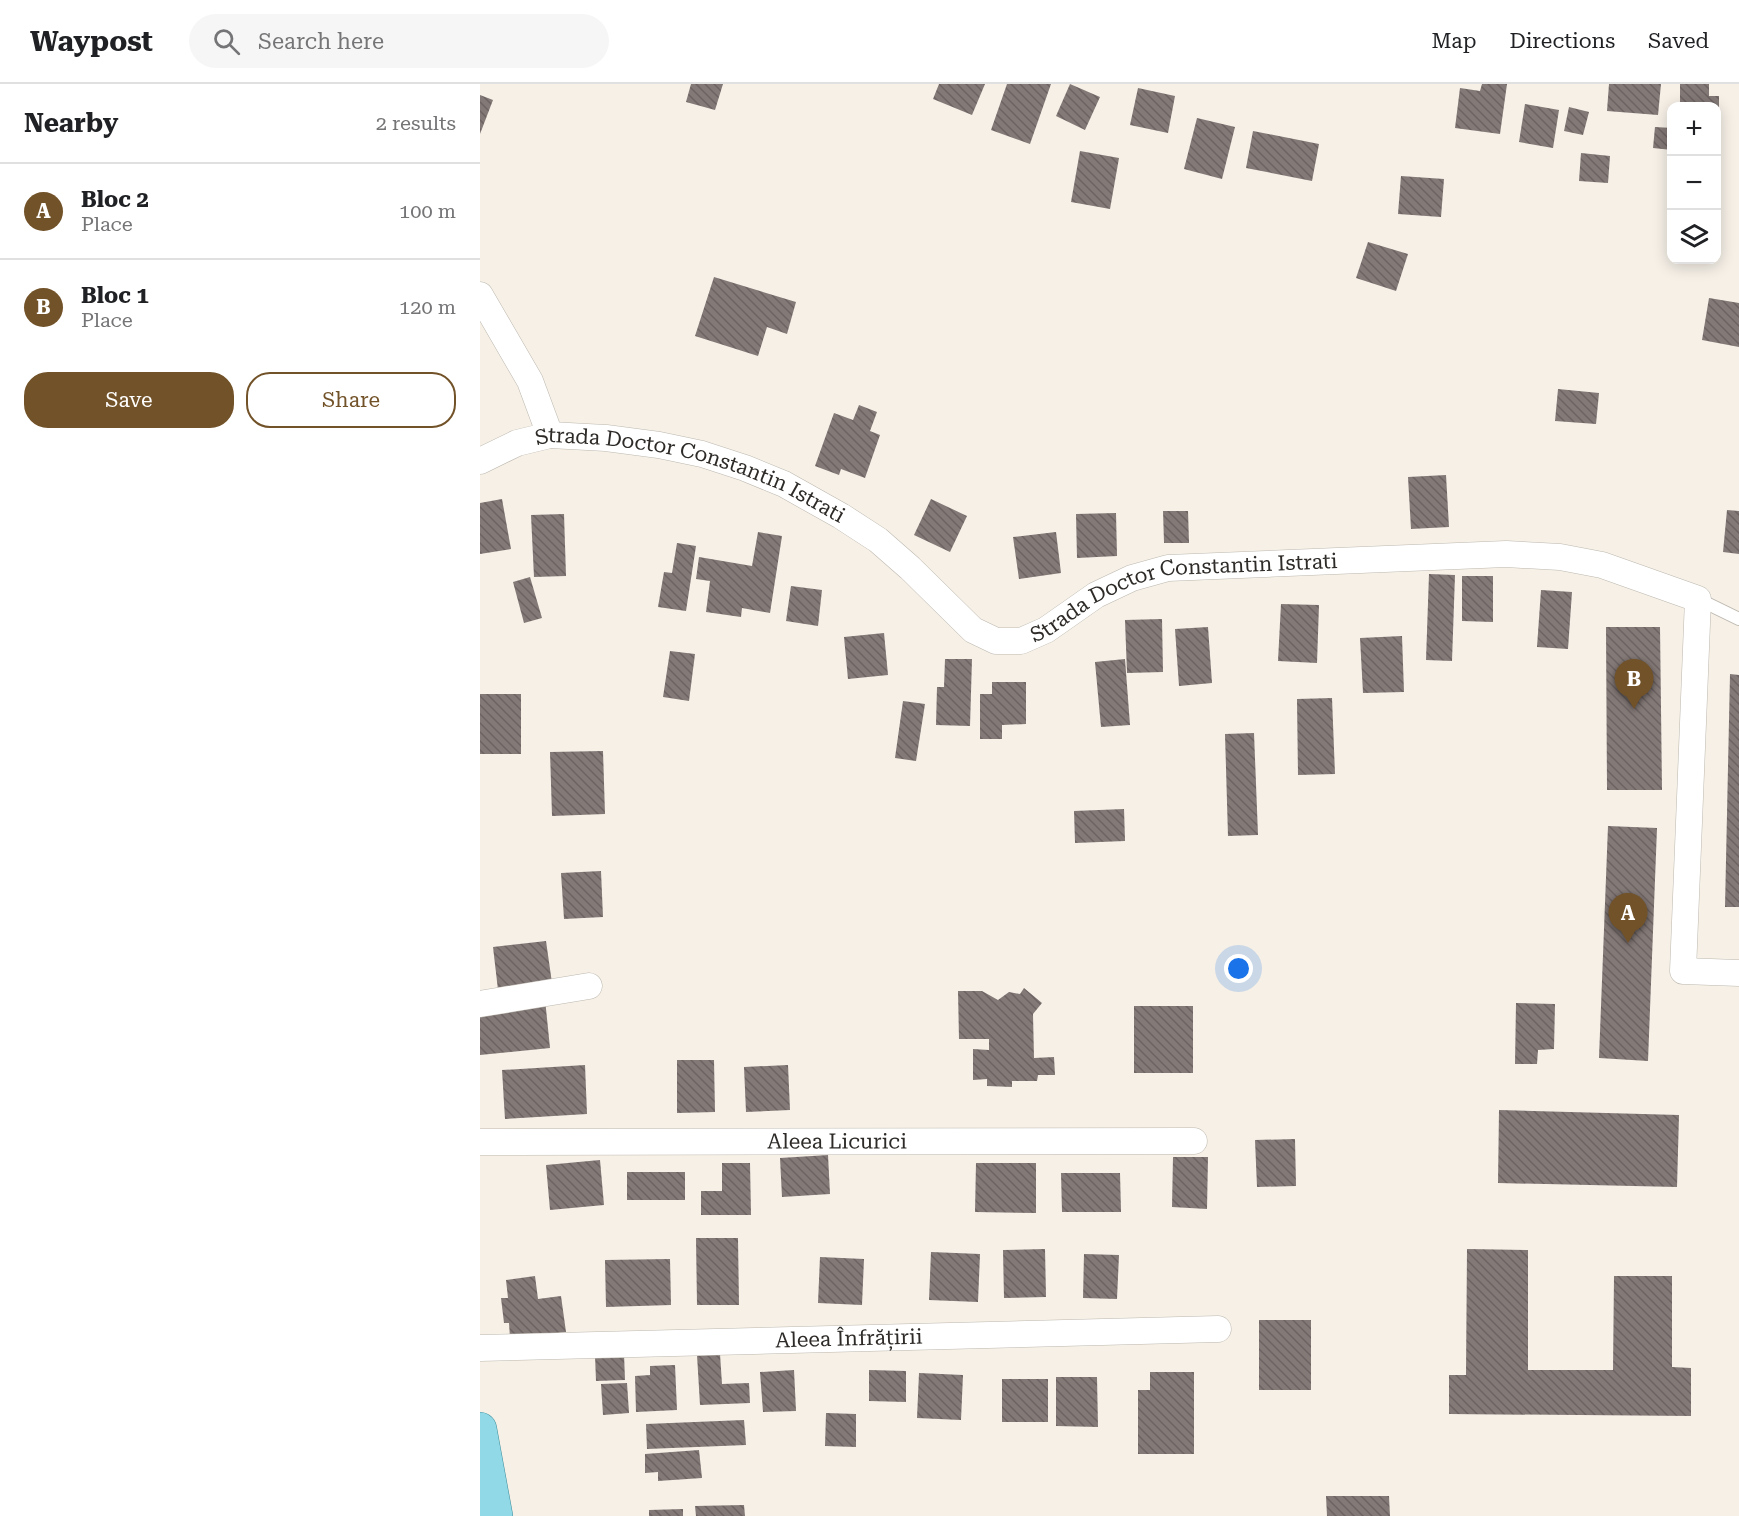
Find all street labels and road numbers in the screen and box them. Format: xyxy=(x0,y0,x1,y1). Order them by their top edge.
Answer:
street label: Strada Doctor Constantin Istrati xyxy=(533,423,849,528)
street label: Strada Doctor Constantin Istrati xyxy=(1027,549,1338,647)
street label: Aleea Licurici xyxy=(767,1129,907,1154)
street label: Aleea Înfrățirii xyxy=(775,1325,923,1352)

